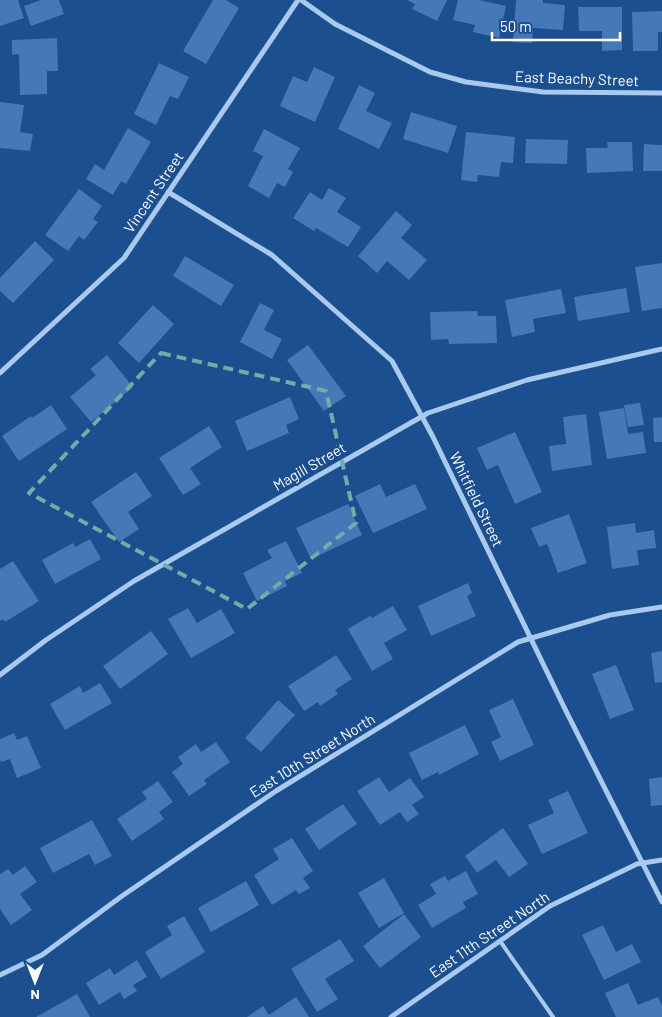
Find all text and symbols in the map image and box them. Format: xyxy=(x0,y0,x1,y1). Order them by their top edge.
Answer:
scale bar xyxy=(492,10,620,42)
text: 50 m xyxy=(500,17,532,35)
street label: East Beachy Street xyxy=(515,67,639,89)
street label: Vincent Street xyxy=(119,148,187,236)
street label: Magill Street xyxy=(269,438,349,494)
street label: Whitfield Street xyxy=(446,449,508,549)
street label: East 10th Street North xyxy=(246,709,378,801)
street label: East 11th Street North xyxy=(426,887,552,981)
north arrow xyxy=(10,957,60,1007)
text: N xyxy=(30,987,40,1004)

